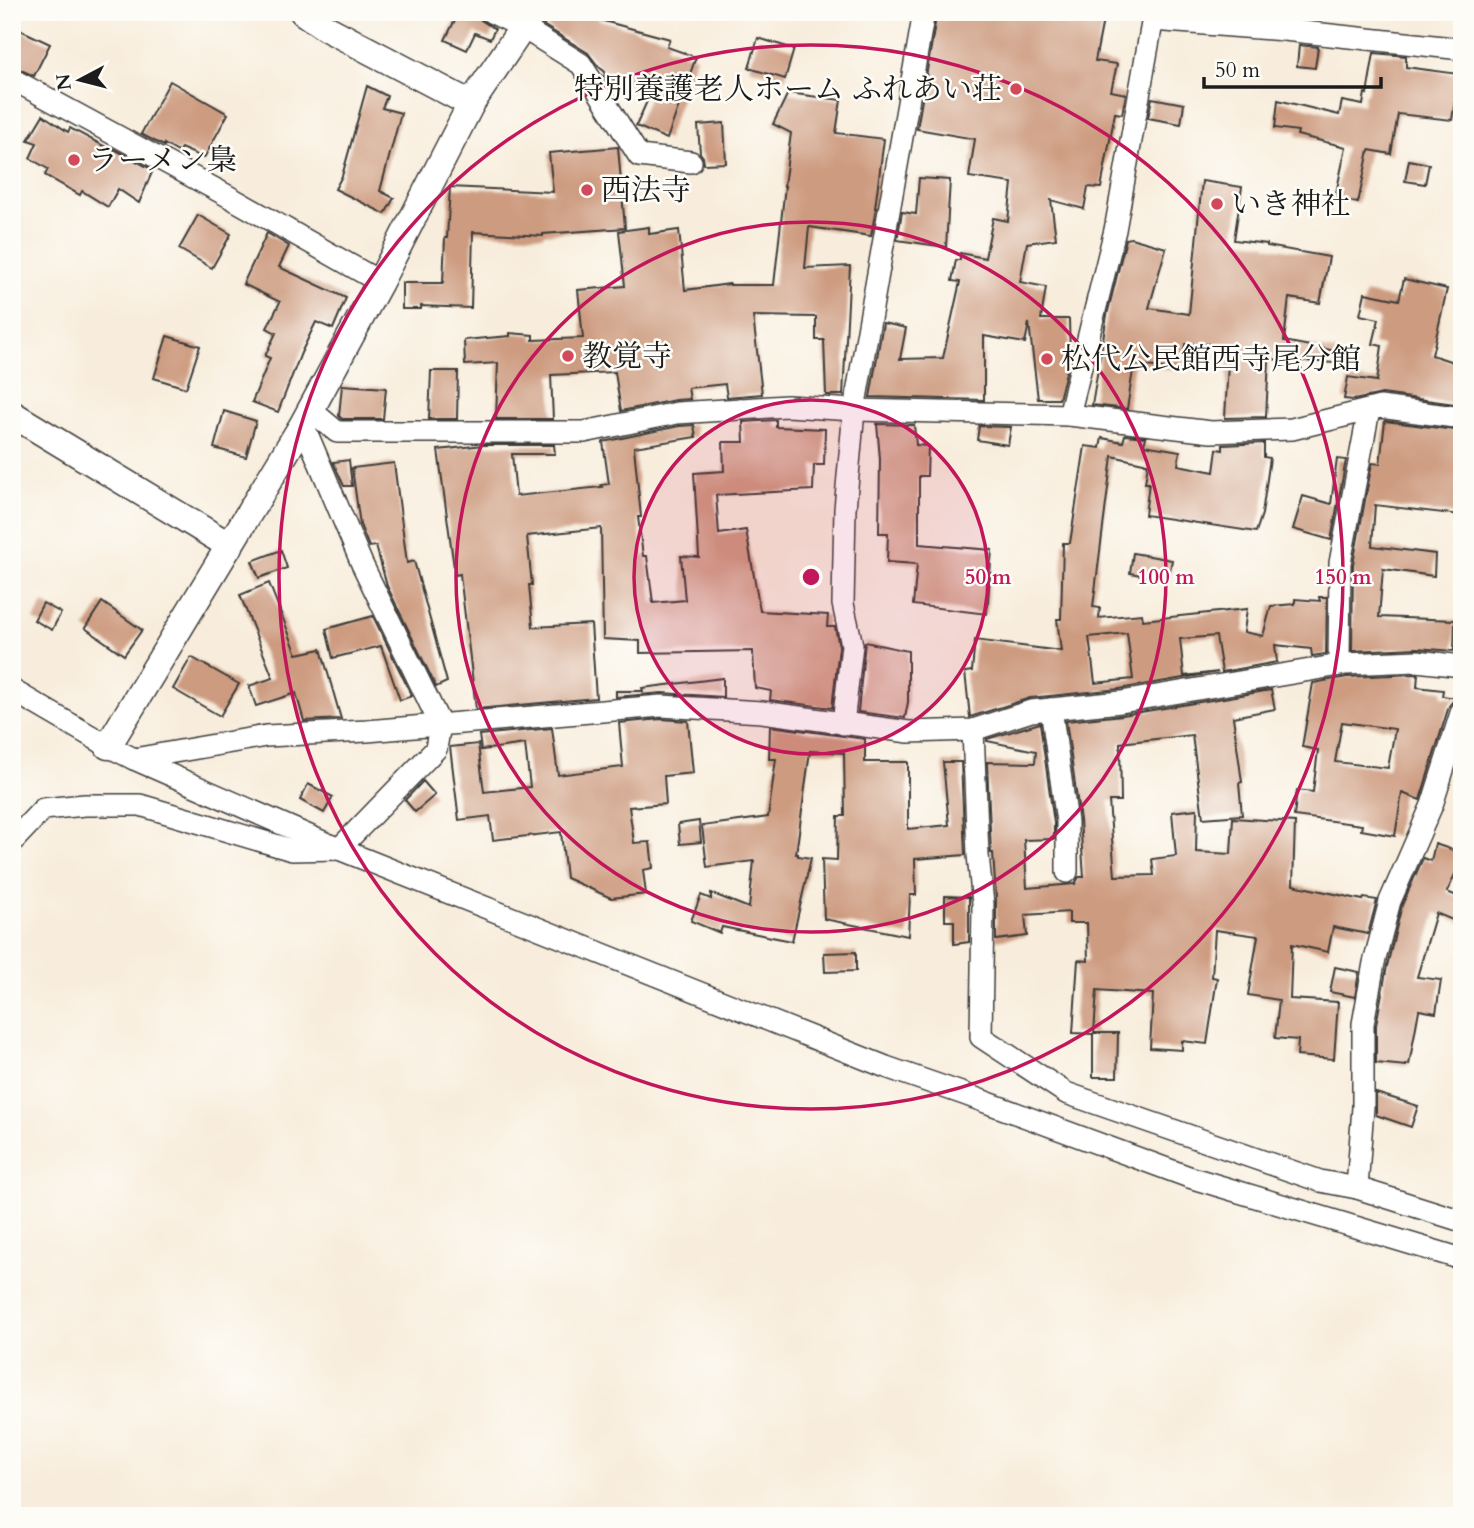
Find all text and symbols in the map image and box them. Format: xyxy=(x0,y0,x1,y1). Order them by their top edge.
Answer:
north arrow xyxy=(46,46,116,116)
scale bar xyxy=(1204,46,1381,90)
text: 50 m xyxy=(1215,56,1260,85)
place label: 特別養護老人ホーム ふれあい荘 xyxy=(574,69,1002,110)
text: N xyxy=(50,72,78,92)
marker: 特別養護老人ホーム ふれあい荘 xyxy=(1008,81,1024,97)
place label: ラーメン梟 xyxy=(88,140,237,181)
marker: ラーメン梟 xyxy=(66,152,82,168)
place label: 西法寺 xyxy=(601,170,691,211)
marker: 西法寺 xyxy=(579,182,595,198)
place label: いき神社 xyxy=(1231,184,1351,225)
marker: いき神社 xyxy=(1209,196,1225,212)
place label: 教覚寺 xyxy=(582,336,672,377)
place label: 松代公民館西寺尾分館 xyxy=(1061,339,1361,380)
marker: 教覚寺 xyxy=(560,348,576,364)
marker: 松代公民館西寺尾分館 xyxy=(1039,351,1055,367)
text: 50 m xyxy=(965,563,1012,592)
text: 100 m xyxy=(1137,563,1195,592)
text: 150 m xyxy=(1314,563,1372,592)
centre of rings xyxy=(799,565,823,589)

